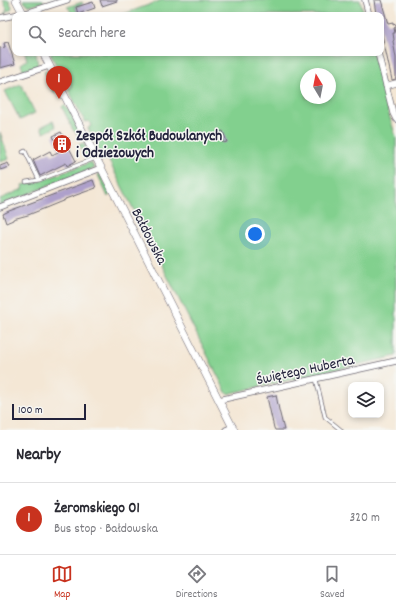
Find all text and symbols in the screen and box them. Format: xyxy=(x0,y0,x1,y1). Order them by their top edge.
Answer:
search box xyxy=(12,12,384,56)
icon: search xyxy=(26,23,48,45)
text: Search here xyxy=(58,23,126,45)
pin: 1 xyxy=(46,66,72,99)
north arrow xyxy=(300,68,336,104)
place label: Zespół Szkół Budowlanych i Odzieżowych xyxy=(76,126,222,165)
building icon: Zespół Szkół Budowlanych i Odzieżowych xyxy=(51,133,73,155)
street label: Bałdowska xyxy=(125,205,172,270)
your location xyxy=(245,224,265,244)
street label: Świętego Huberta xyxy=(255,350,357,392)
map controls xyxy=(348,382,384,418)
button: layers xyxy=(348,382,384,418)
scale bar xyxy=(12,402,86,421)
text: 100 m xyxy=(18,403,42,419)
text: Nearby xyxy=(16,444,60,468)
text: Żeromskiego 01 xyxy=(54,498,140,520)
text: 1 xyxy=(28,509,30,528)
text: 320 m xyxy=(350,509,380,528)
text: Bus stop · Bałdowska xyxy=(54,520,158,539)
tab: Map xyxy=(51,563,73,603)
tab: Directions xyxy=(176,563,218,603)
tab: Saved xyxy=(320,563,345,603)

